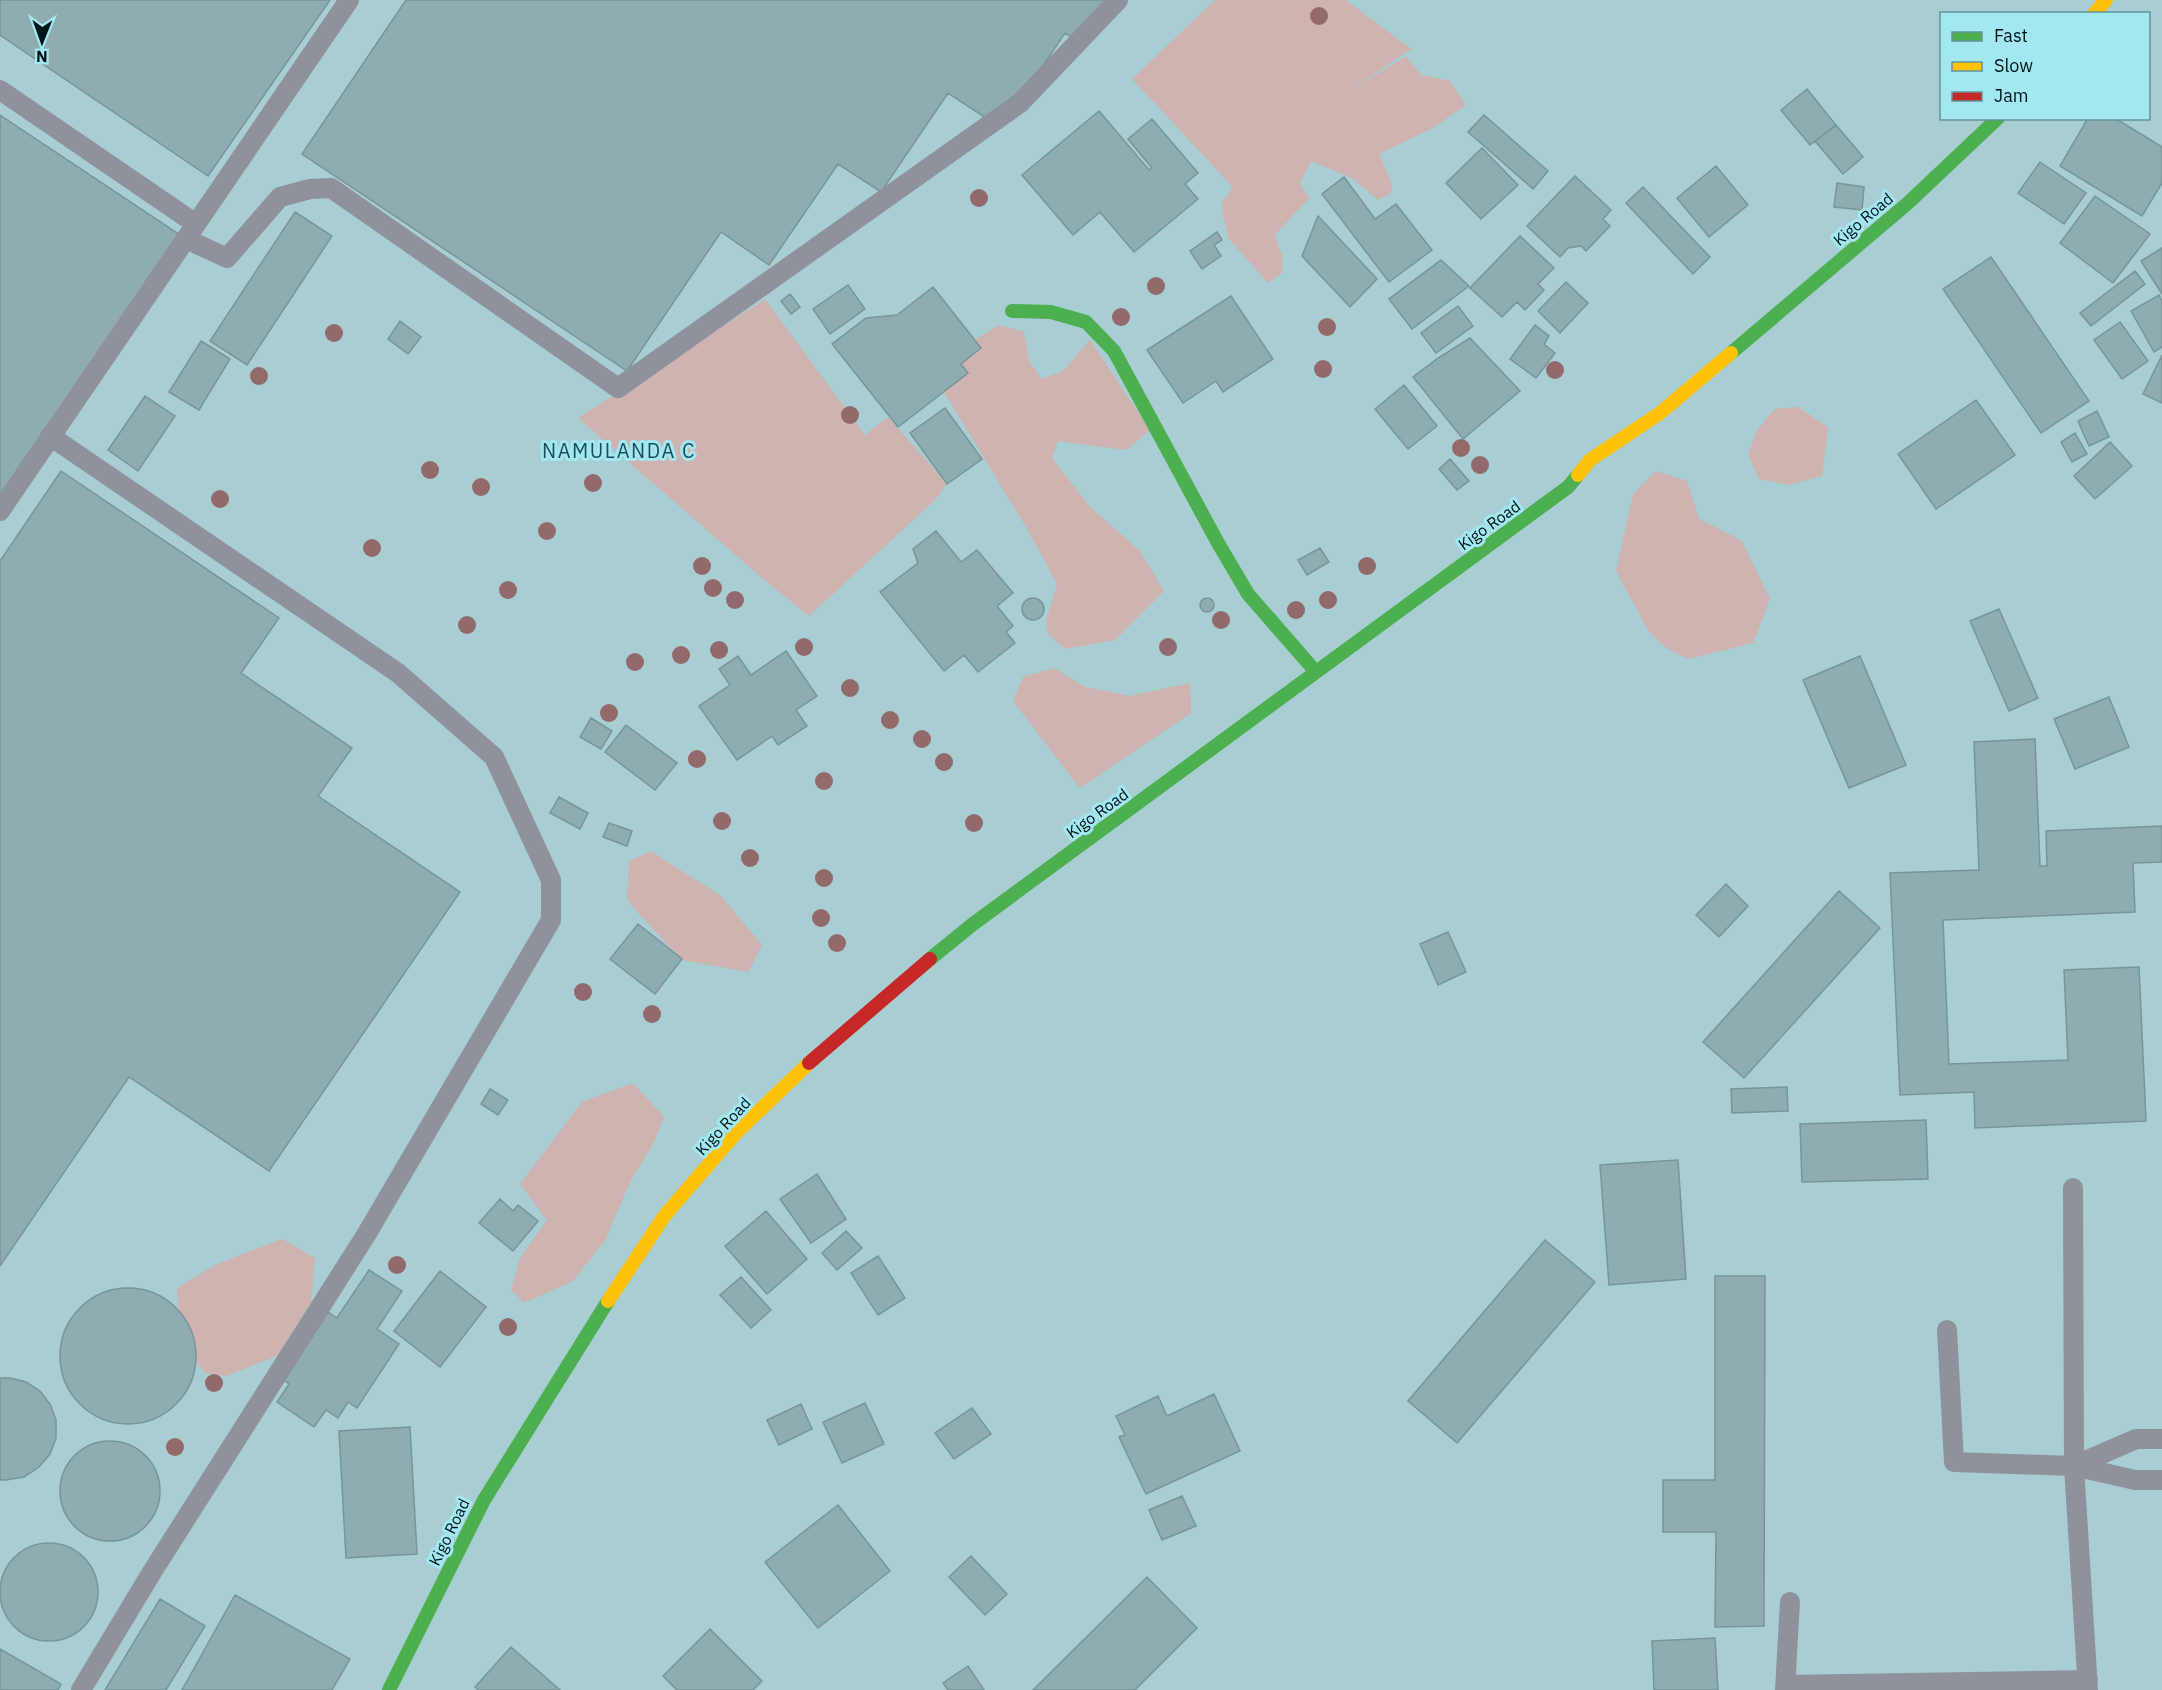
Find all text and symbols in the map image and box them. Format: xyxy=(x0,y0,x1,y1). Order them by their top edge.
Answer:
north arrow xyxy=(12,12,72,72)
legend xyxy=(1940,12,2150,120)
text: Fast xyxy=(1994,24,2028,47)
text: N xyxy=(36,47,48,67)
text: Slow xyxy=(1994,54,2033,77)
text: Jam xyxy=(1994,84,2029,107)
street label: Kigo Road xyxy=(1829,188,1897,250)
district label: NAMULANDA C xyxy=(542,437,696,464)
street label: Kigo Road xyxy=(1454,496,1524,554)
street label: Kigo Road xyxy=(1062,784,1132,842)
street label: Kigo Road xyxy=(691,1093,755,1159)
street label: Kigo Road xyxy=(424,1495,474,1569)

